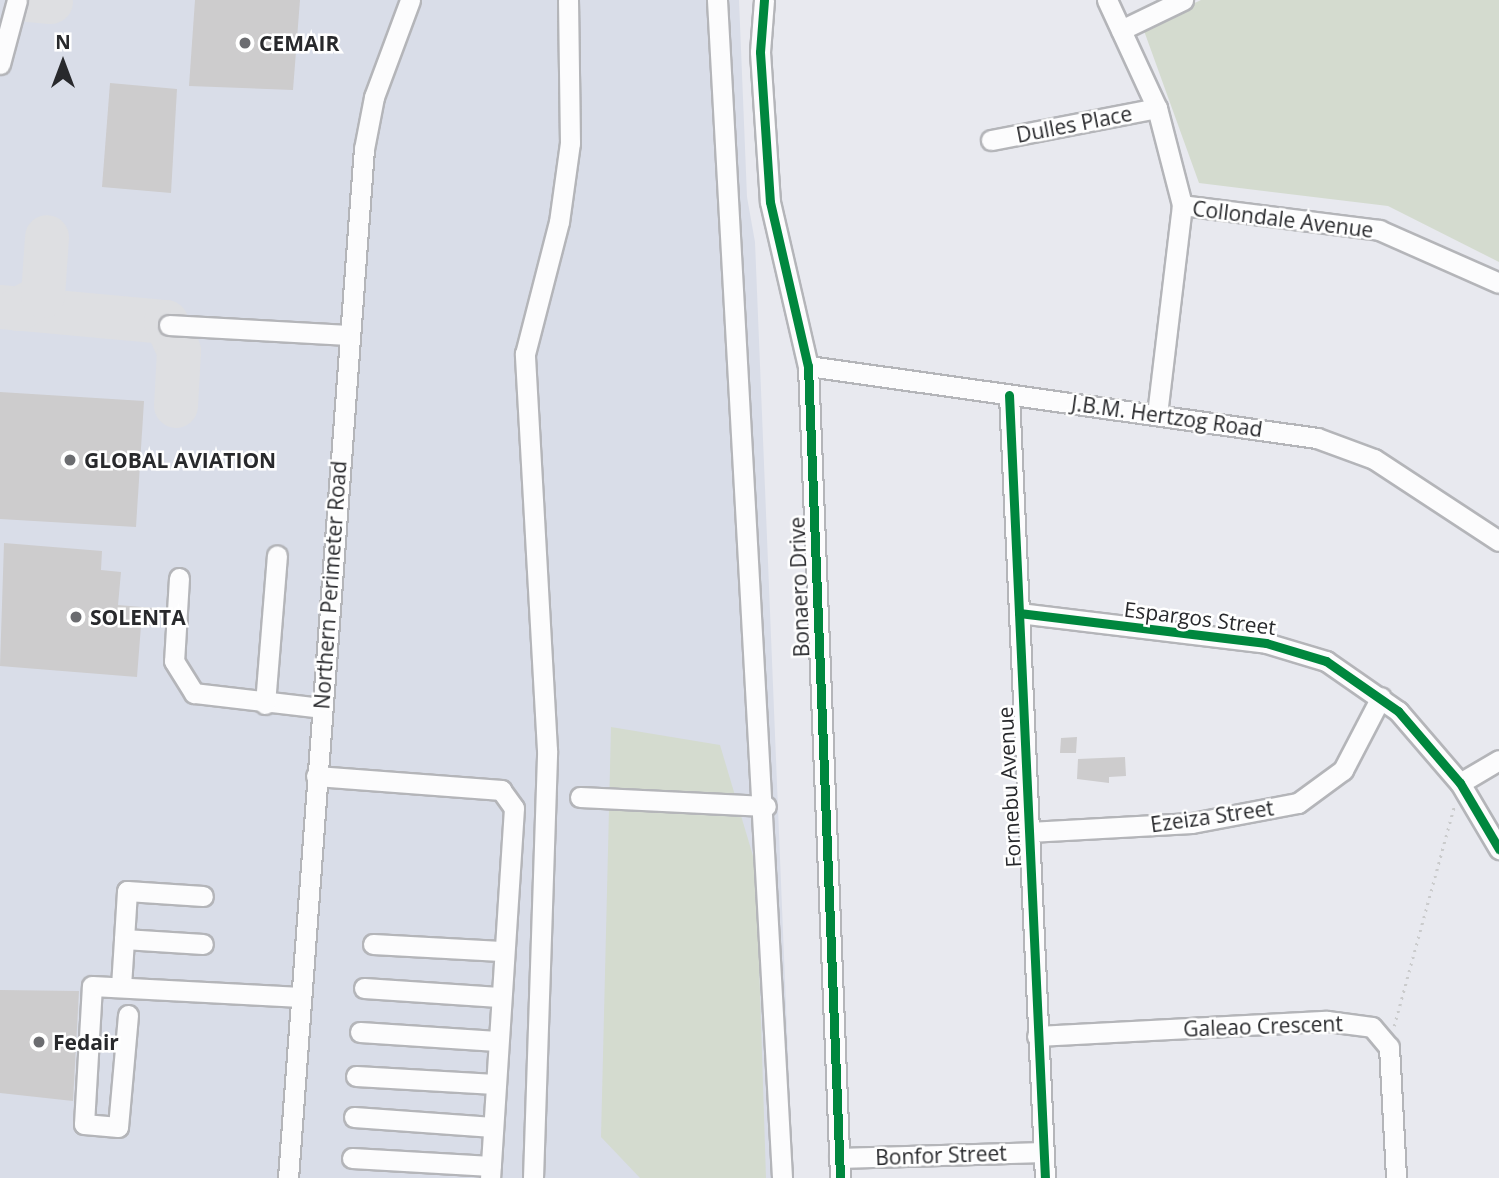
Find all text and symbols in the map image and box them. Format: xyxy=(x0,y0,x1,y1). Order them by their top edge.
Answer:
north arrow xyxy=(28,28,98,98)
text: N xyxy=(55,29,71,55)
place label: CEMAIR xyxy=(259,30,339,56)
marker: CEMAIR xyxy=(237,35,253,51)
street label: Dulles Place xyxy=(1014,100,1134,148)
street label: Collondale Avenue xyxy=(1191,195,1375,243)
street label: J.B.M. Hertzog Road xyxy=(1070,390,1264,442)
place label: GLOBAL AVIATION xyxy=(84,447,276,473)
marker: GLOBAL AVIATION xyxy=(62,452,78,468)
street label: Northern Perimeter Road xyxy=(309,460,351,710)
street label: Bonaero Drive xyxy=(784,516,814,658)
street label: Espargos Street xyxy=(1123,596,1277,640)
place label: SOLENTA xyxy=(90,604,186,630)
marker: SOLENTA xyxy=(68,609,84,625)
street label: Fornebu Avenue xyxy=(992,706,1026,868)
street label: Ezeiza Street xyxy=(1149,795,1275,837)
street label: Galeao Crescent xyxy=(1183,1011,1343,1041)
place label: Fedair xyxy=(53,1029,119,1055)
marker: Fedair xyxy=(31,1034,47,1050)
street label: Bonfor Street xyxy=(875,1140,1007,1170)

